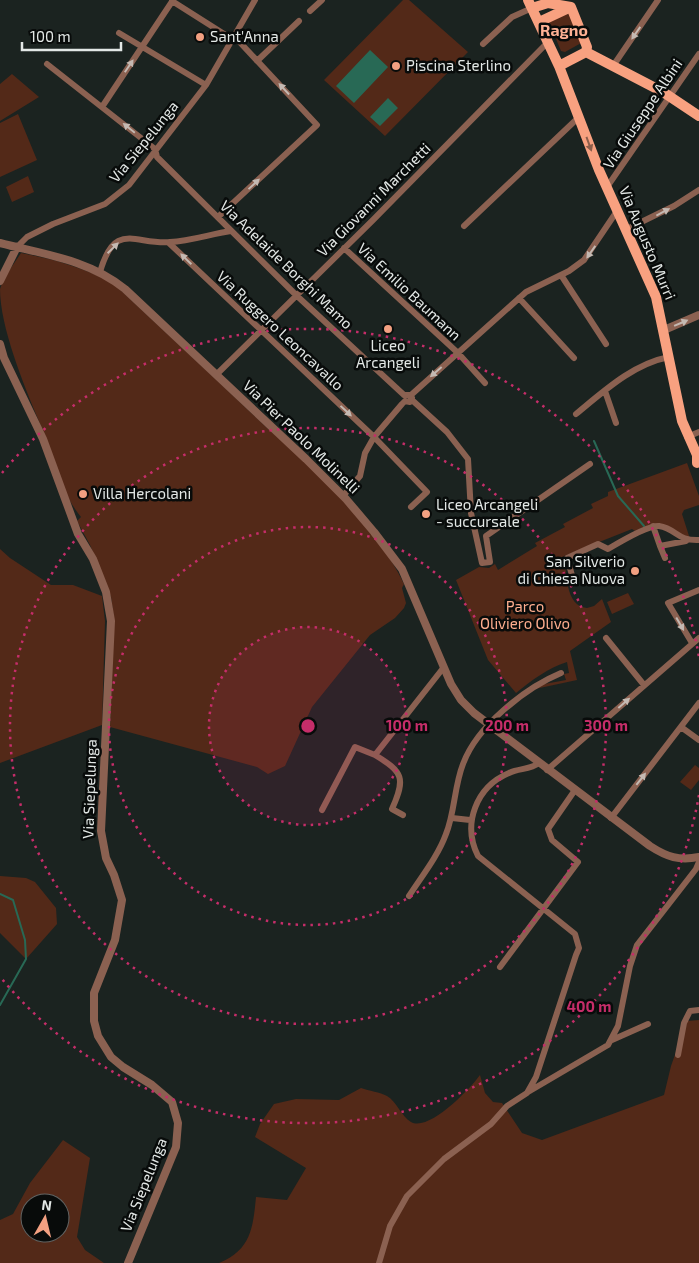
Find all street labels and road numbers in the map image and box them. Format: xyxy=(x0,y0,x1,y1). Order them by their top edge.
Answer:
street label: Via Giuseppe Albini xyxy=(599,55,686,172)
street label: Via Siepelunga xyxy=(105,97,182,186)
street label: Via Giovanni Marchetti xyxy=(313,139,434,260)
street label: Via Augusto Murri xyxy=(616,183,680,302)
street label: Via Adelaide Borghi Mamo xyxy=(217,196,357,332)
street label: Via Emilio Baumann xyxy=(354,239,465,344)
street label: Via Ruggero Leoncavallo xyxy=(214,267,348,394)
street label: Via Pier Paolo Molinelli xyxy=(240,376,364,497)
street label: Via Siepelunga xyxy=(78,739,100,839)
street label: Via Siepelunga xyxy=(116,1135,170,1234)

